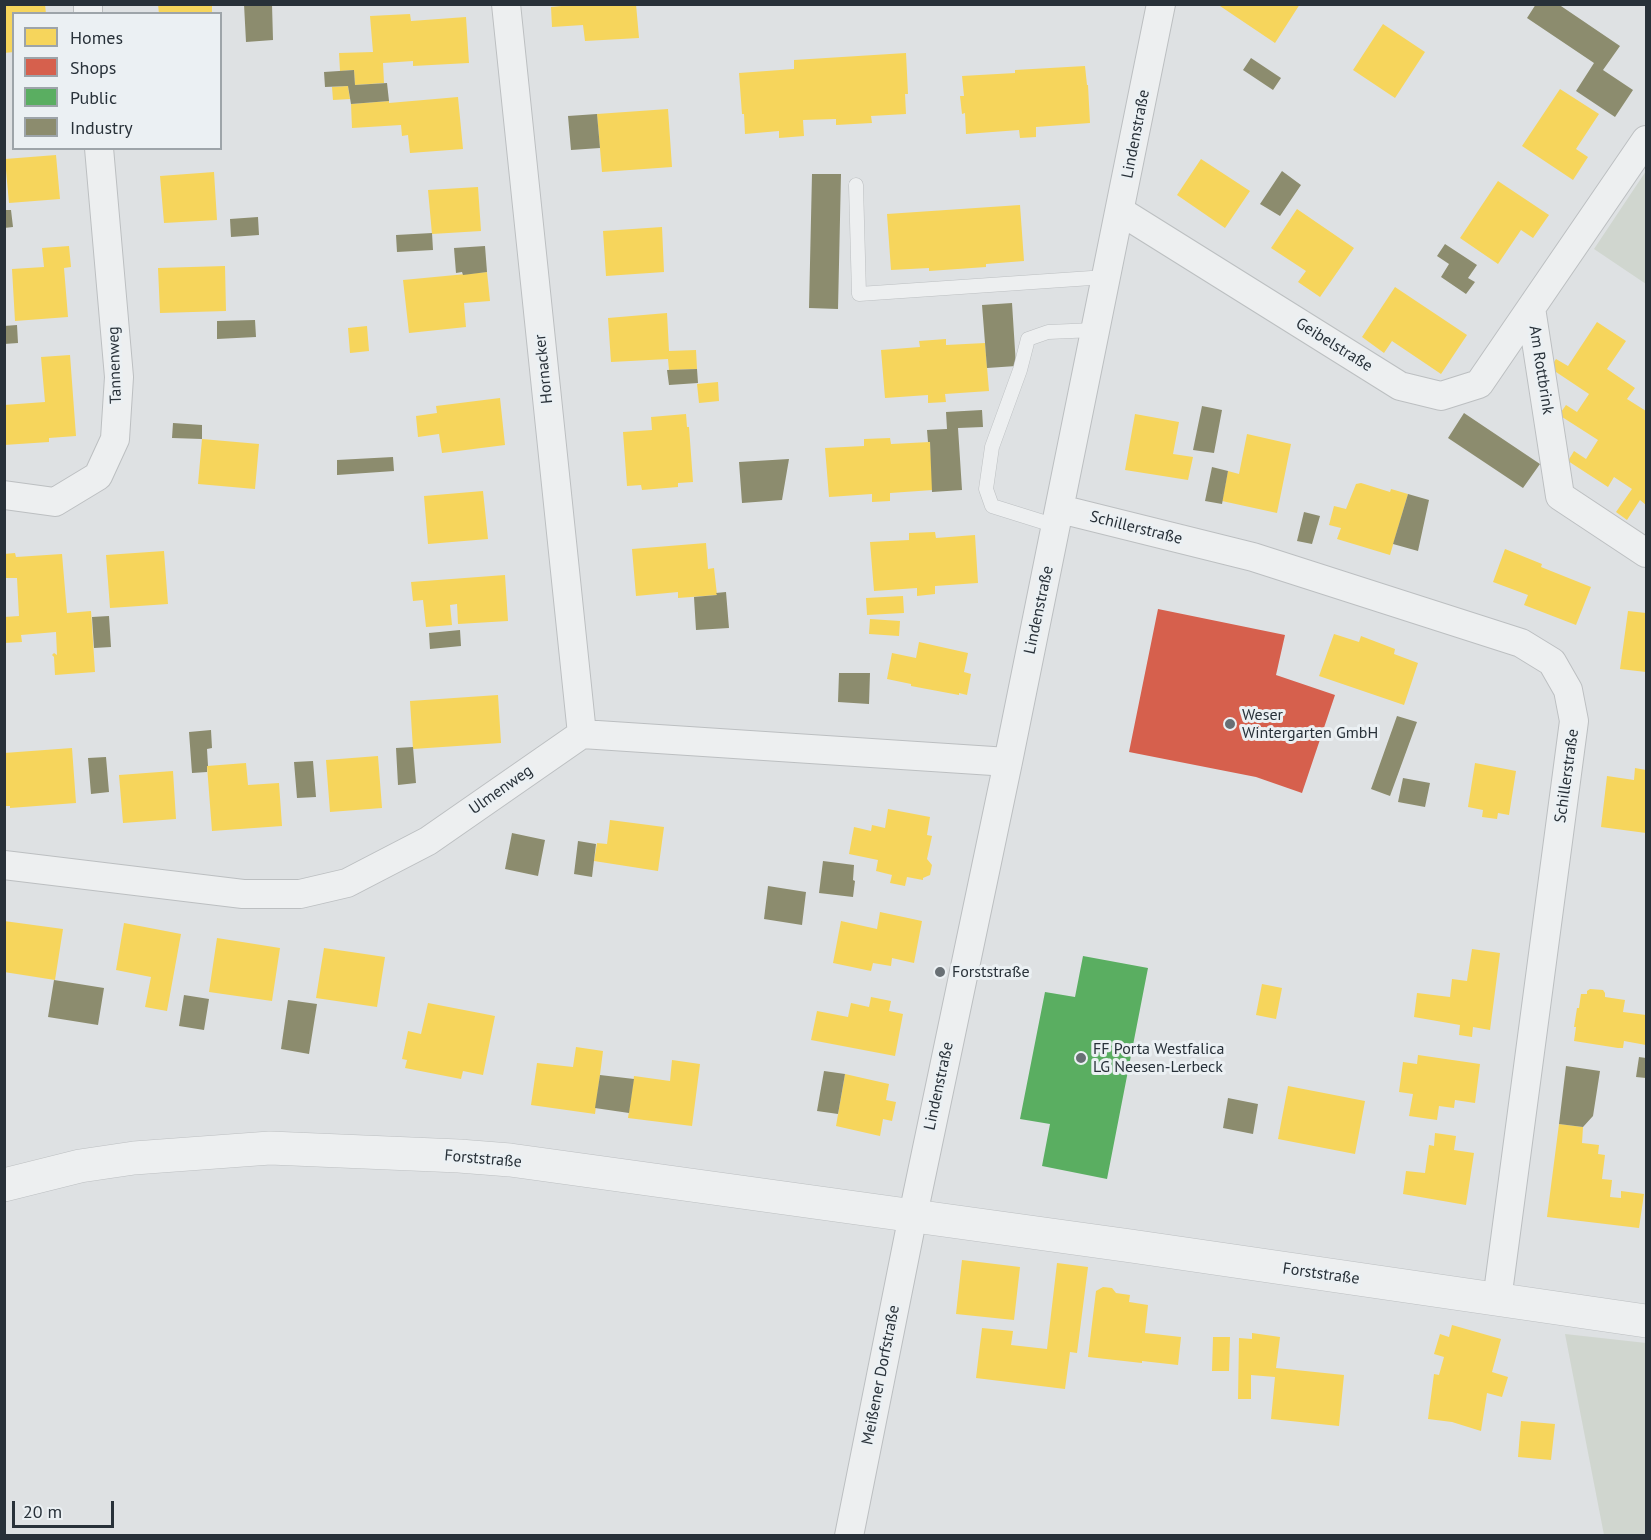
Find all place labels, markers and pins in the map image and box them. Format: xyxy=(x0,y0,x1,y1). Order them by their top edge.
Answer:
place label: Weser Wintergarten GmbH xyxy=(1242,705,1378,743)
marker: Weser Wintergarten GmbH xyxy=(1223,717,1237,731)
place label: Forststraße xyxy=(952,962,1030,982)
marker: Forststraße xyxy=(933,965,947,979)
place label: FF Porta Westfalica LG Neesen-Lerbeck xyxy=(1093,1039,1224,1077)
marker: FF Porta Westfalica LG Neesen-Lerbeck xyxy=(1074,1051,1088,1065)

